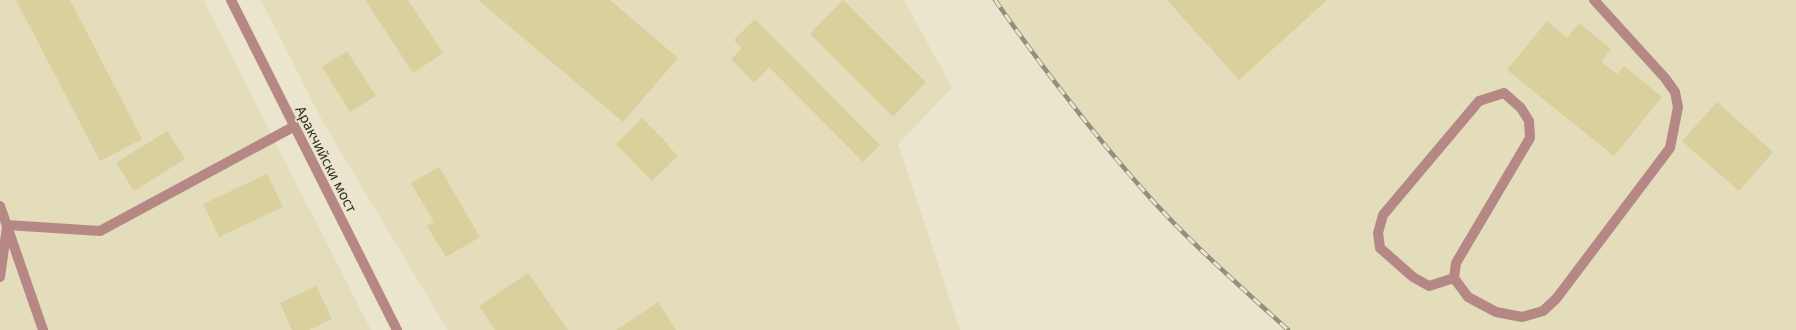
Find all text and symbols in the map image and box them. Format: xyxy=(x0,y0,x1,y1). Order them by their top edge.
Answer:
street label: Аракчийски мост xyxy=(291,102,362,216)

